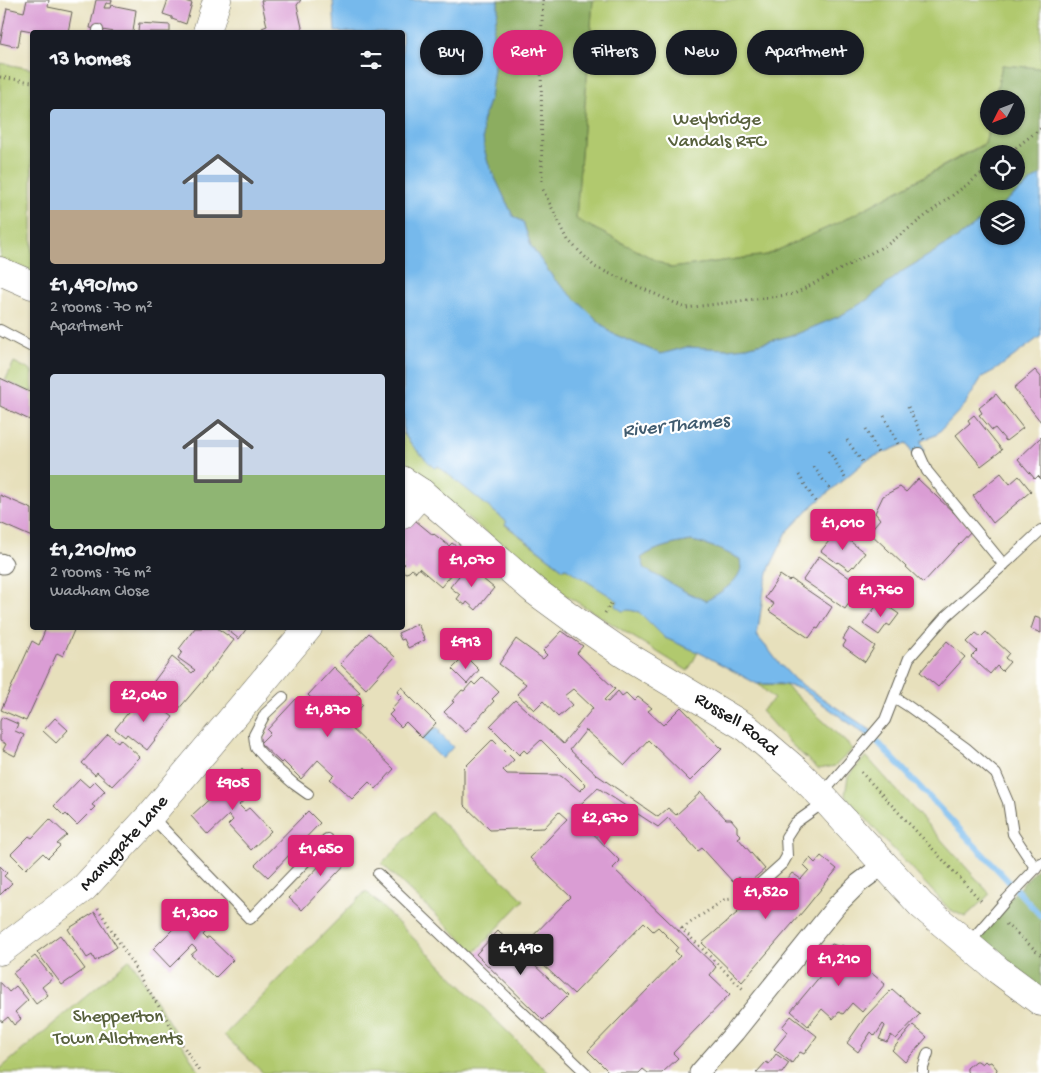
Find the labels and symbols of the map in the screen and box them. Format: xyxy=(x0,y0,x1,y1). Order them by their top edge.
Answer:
north arrow xyxy=(980,90,1025,135)
park label: Weybridge Vandals RFC xyxy=(667,109,767,154)
water label: River Thames xyxy=(621,410,732,444)
pin: £1,010 xyxy=(802,508,884,551)
pin: £1,070 xyxy=(431,546,513,588)
pin: £1,760 xyxy=(840,576,922,618)
pin: £913 xyxy=(436,628,496,670)
pin: £2,040 xyxy=(103,680,185,723)
street label: Russell Road xyxy=(690,687,784,762)
pin: £1,870 xyxy=(287,696,369,738)
pin: £905 xyxy=(203,768,263,811)
street label: Manygate Lane xyxy=(75,791,174,896)
pin: £2,670 xyxy=(564,804,646,846)
pin: £1,650 xyxy=(280,834,362,877)
pin: £1,520 xyxy=(725,878,807,920)
pin: £1,300 xyxy=(154,898,236,941)
pin: £1,490 xyxy=(480,934,562,976)
pin: £1,210 xyxy=(798,944,880,987)
park label: Shepperton Town Allotments xyxy=(52,1006,184,1051)

